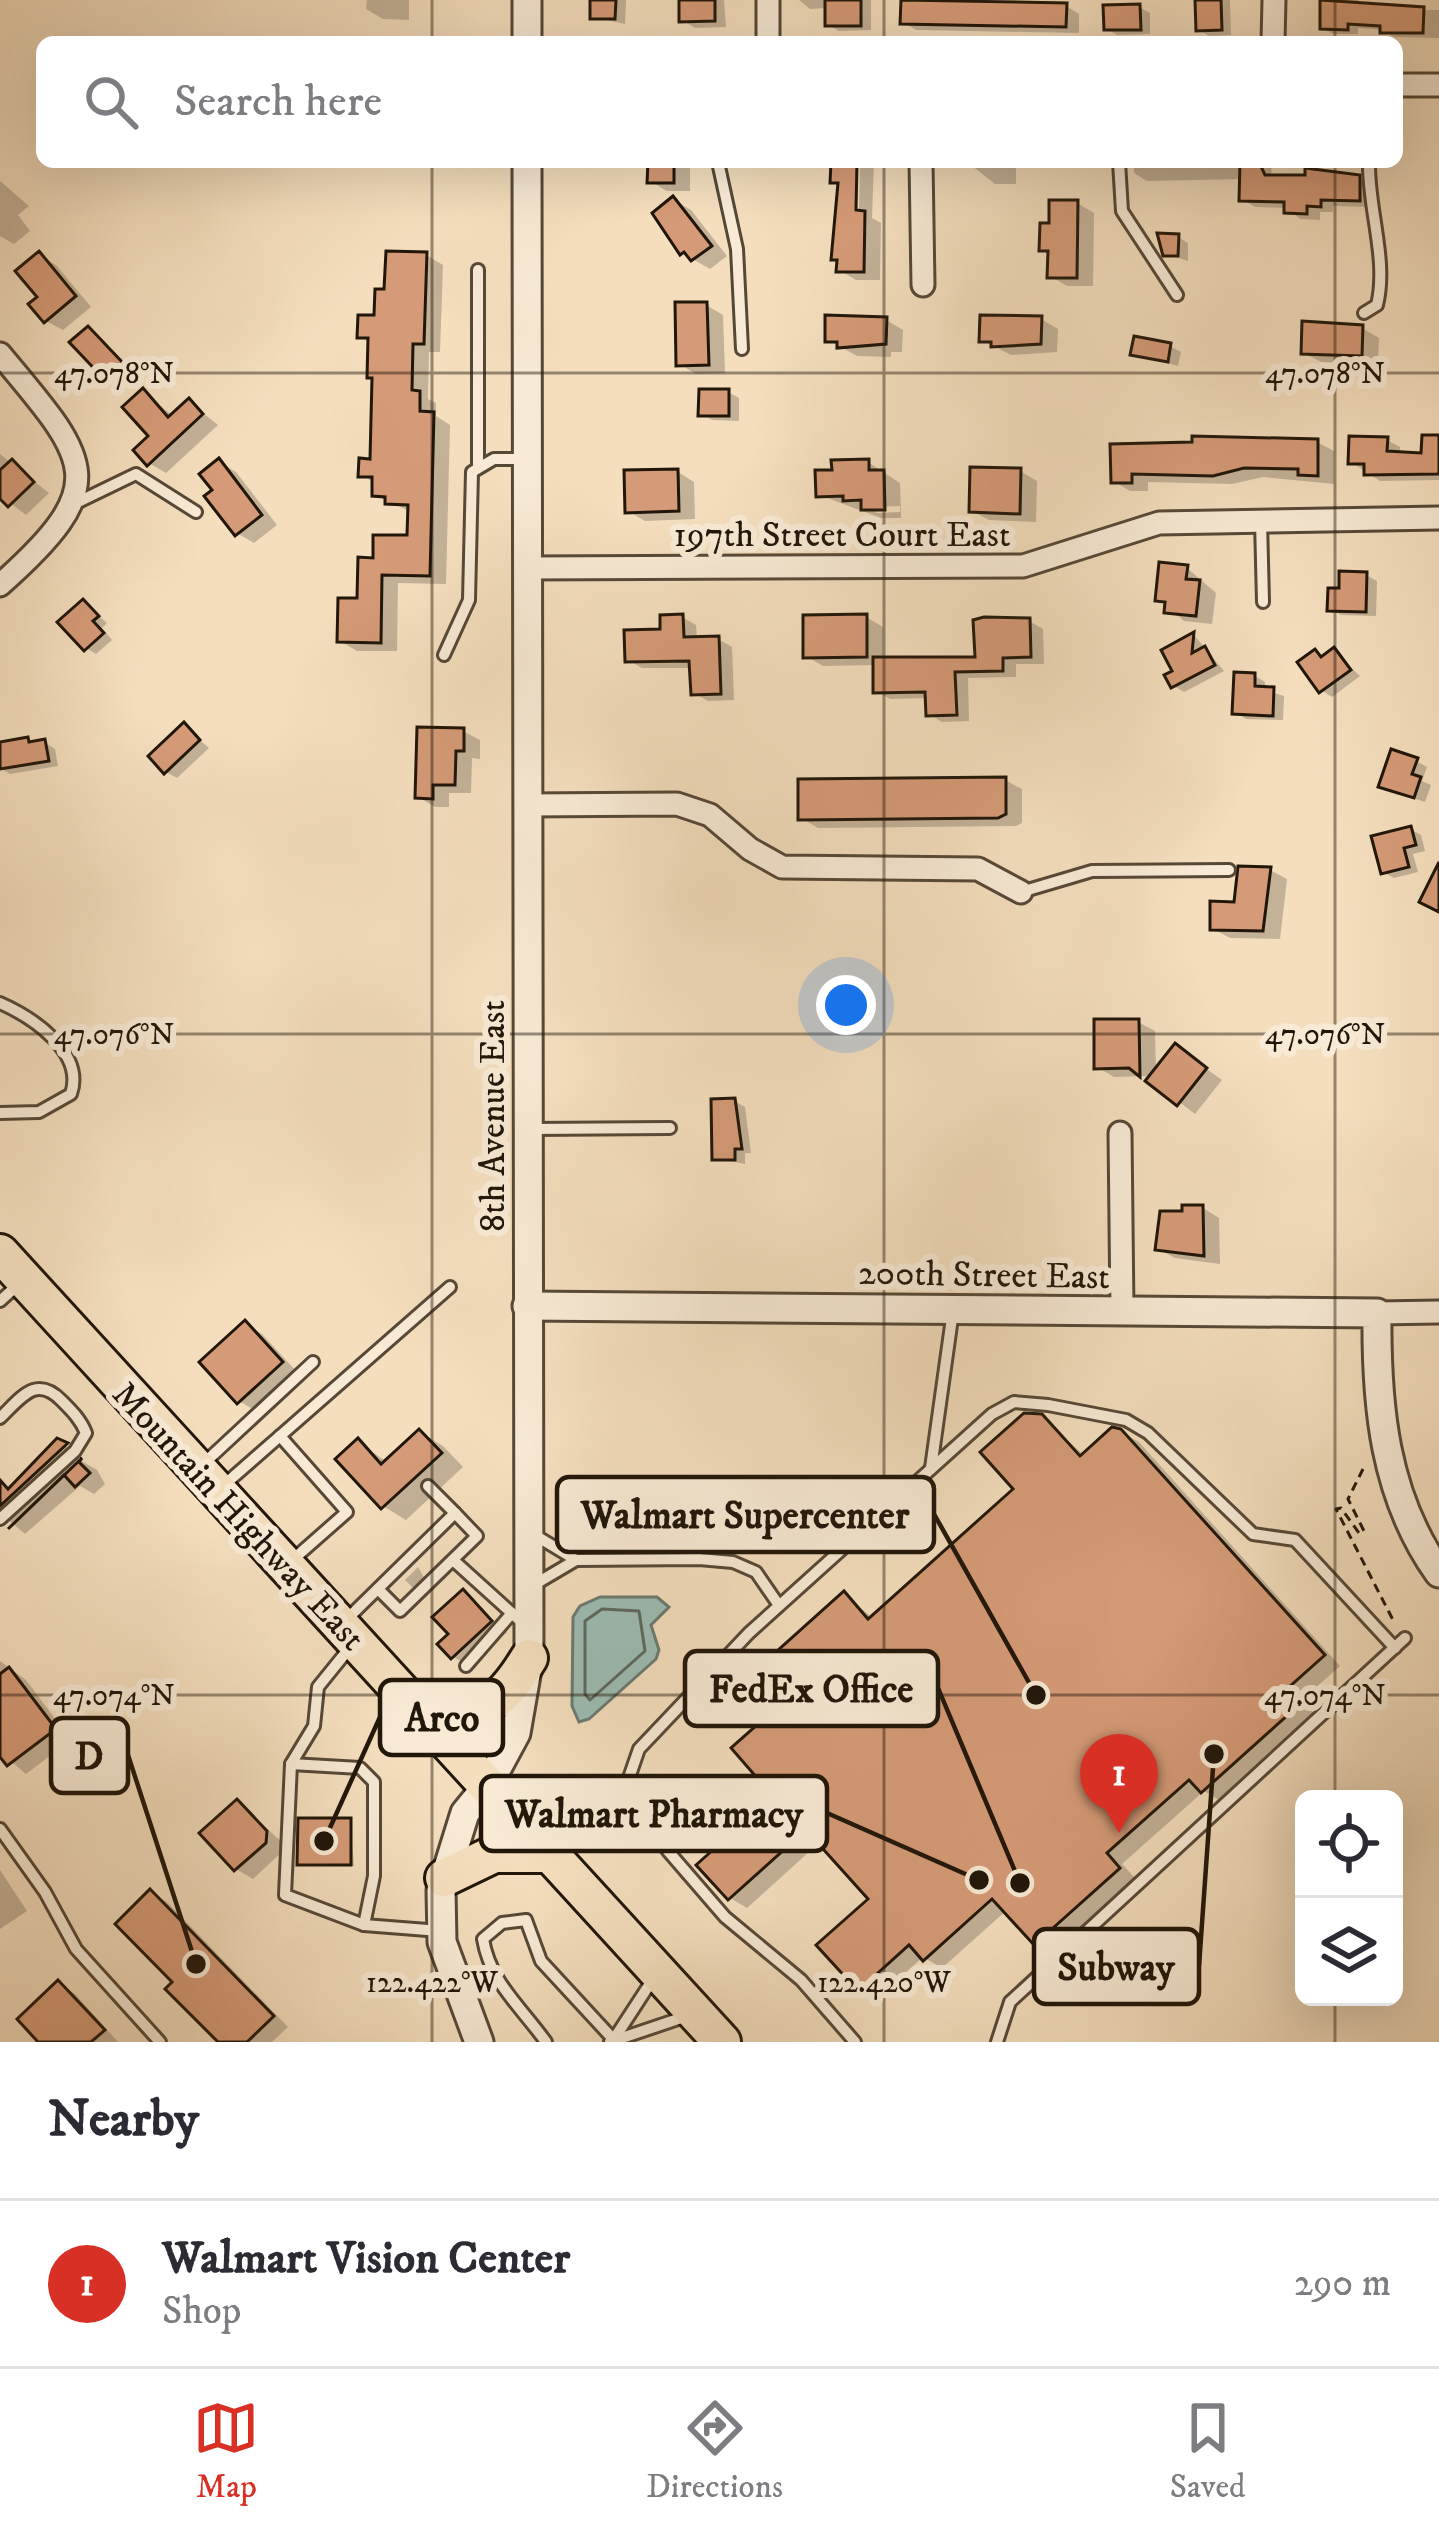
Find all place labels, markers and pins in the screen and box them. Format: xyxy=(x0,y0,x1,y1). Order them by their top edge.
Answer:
callout: Walmart Supercenter xyxy=(557,1477,934,1552)
callout: FedEx Office xyxy=(685,1651,938,1726)
callout: Arco xyxy=(380,1680,503,1755)
callout: D xyxy=(51,1718,128,1793)
pin: 1 xyxy=(1080,1734,1158,1833)
callout: Walmart Pharmacy xyxy=(481,1776,827,1851)
callout: Subway xyxy=(1034,1929,1199,2004)

